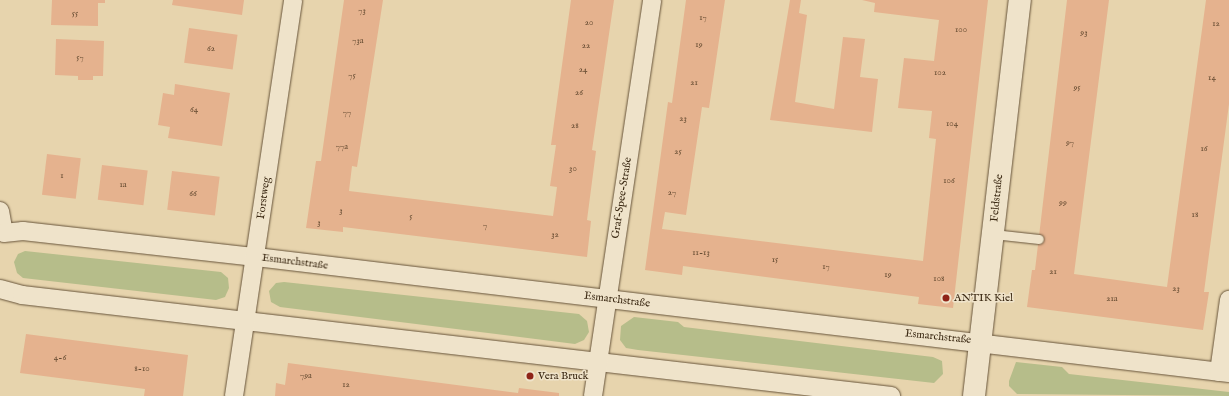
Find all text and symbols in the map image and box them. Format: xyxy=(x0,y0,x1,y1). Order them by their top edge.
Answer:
house number: 73 xyxy=(358,6,366,16)
house number: 55 xyxy=(72,9,78,19)
house number: 17 xyxy=(699,13,707,23)
house number: 20 xyxy=(585,18,593,28)
house number: 12 xyxy=(1212,19,1220,29)
house number: 100 xyxy=(955,25,967,35)
house number: 93 xyxy=(1080,28,1088,38)
house number: 73a xyxy=(352,36,364,46)
house number: 19 xyxy=(695,40,703,50)
house number: 22 xyxy=(582,41,590,51)
house number: 62 xyxy=(207,44,215,54)
house number: 57 xyxy=(76,53,84,63)
house number: 24 xyxy=(579,65,587,75)
house number: 102 xyxy=(934,68,946,78)
house number: 75 xyxy=(348,71,356,81)
house number: 14 xyxy=(1208,73,1216,83)
house number: 21 xyxy=(690,78,698,88)
house number: 95 xyxy=(1073,83,1081,93)
house number: 26 xyxy=(575,88,583,98)
house number: 64 xyxy=(190,105,198,115)
house number: 77 xyxy=(343,108,351,118)
house number: 23 xyxy=(679,114,687,124)
house number: 104 xyxy=(946,119,958,129)
house number: 28 xyxy=(571,121,579,131)
house number: 97 xyxy=(1066,138,1074,148)
house number: 77a xyxy=(336,142,348,152)
house number: 16 xyxy=(1200,144,1208,154)
house number: 25 xyxy=(674,147,682,157)
street label: Graf-Spee-Straße xyxy=(609,156,635,240)
house number: 30 xyxy=(569,164,577,174)
house number: 1 xyxy=(60,171,64,181)
street label: Feldstraße xyxy=(988,173,1006,223)
street label: Forstweg xyxy=(254,176,274,220)
house number: 106 xyxy=(943,176,955,186)
house number: 1a xyxy=(119,180,127,190)
house number: 27 xyxy=(668,188,676,198)
house number: 66 xyxy=(189,189,197,199)
house number: 99 xyxy=(1059,198,1067,208)
house number: 3 xyxy=(339,206,343,216)
house number: 18 xyxy=(1192,210,1198,220)
house number: 5 xyxy=(409,212,413,222)
house number: 3 xyxy=(317,218,321,228)
house number: 7 xyxy=(483,221,487,231)
house number: 32 xyxy=(551,230,559,240)
house number: 11-13 xyxy=(692,248,710,258)
street label: Esmarchstraße xyxy=(261,251,329,273)
house number: 15 xyxy=(772,255,778,265)
house number: 17 xyxy=(822,262,830,272)
house number: 21 xyxy=(1049,267,1057,277)
house number: 19 xyxy=(884,270,892,280)
house number: 108 xyxy=(933,274,945,284)
house number: 23 xyxy=(1172,284,1180,294)
street label: Esmarchstraße xyxy=(583,289,651,311)
place label: ANTIK Kiel xyxy=(954,291,1013,305)
marker: ANTIK Kiel xyxy=(941,293,951,303)
house number: 21a xyxy=(1106,294,1118,304)
street label: Esmarchstraße xyxy=(904,327,972,347)
house number: 4-6 xyxy=(54,353,66,363)
house number: 8-10 xyxy=(134,364,150,374)
place label: Vera Bruck xyxy=(538,369,589,383)
house number: 79a xyxy=(300,371,312,381)
marker: Vera Bruck xyxy=(525,371,535,381)
house number: 12 xyxy=(342,380,350,390)

